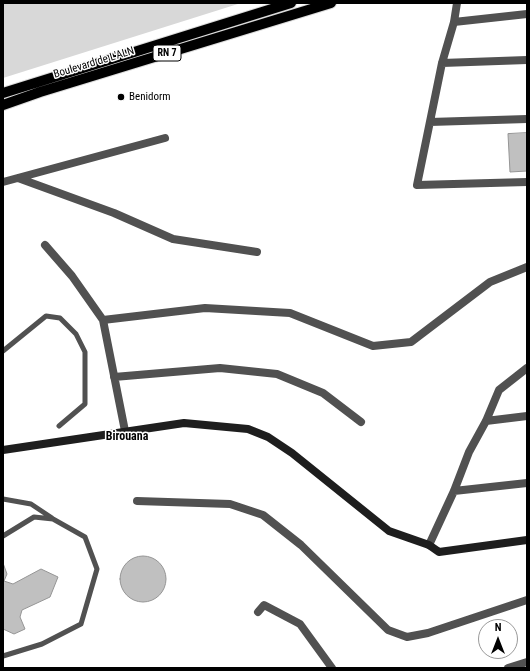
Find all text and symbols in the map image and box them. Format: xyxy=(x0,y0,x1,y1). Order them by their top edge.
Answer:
street label: Boulevard de L'ALN xyxy=(52,44,136,82)
road number: RN 7 xyxy=(153,45,181,61)
place label: Benidorm xyxy=(129,90,171,104)
marker: Benidorm xyxy=(116,92,126,102)
district label: Birouana xyxy=(106,430,148,444)
north arrow xyxy=(478,619,518,659)
text: N xyxy=(495,621,501,634)

